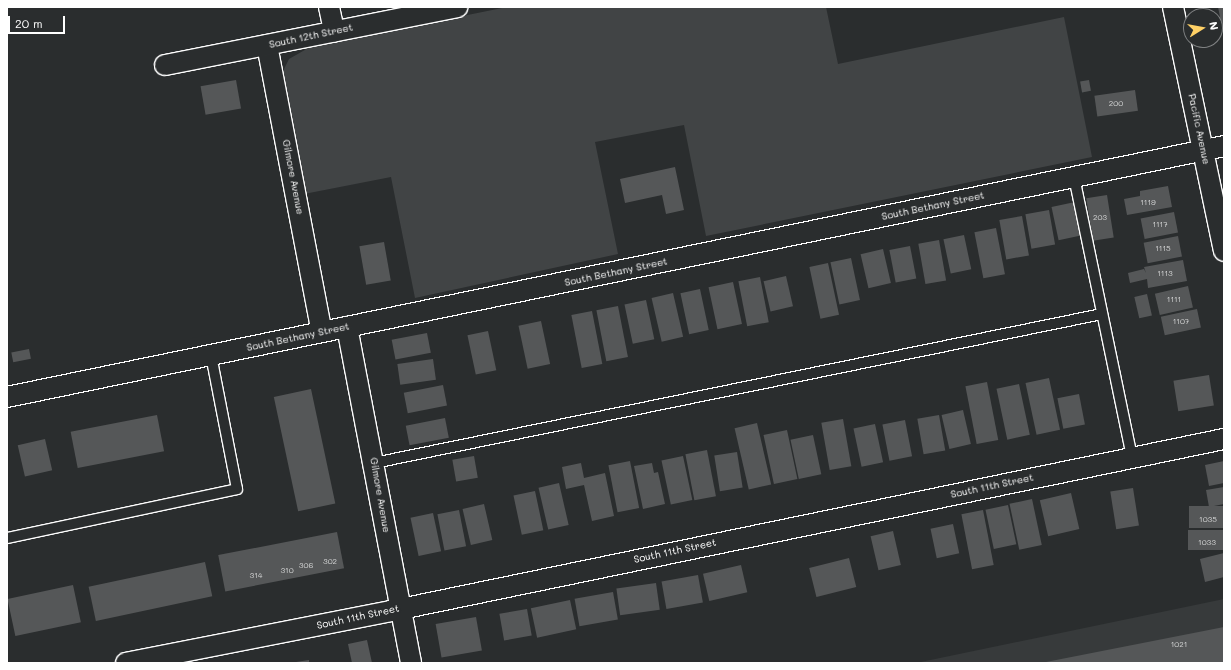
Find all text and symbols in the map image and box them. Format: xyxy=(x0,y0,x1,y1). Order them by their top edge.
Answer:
scale bar xyxy=(10,8,67,34)
north arrow xyxy=(1183,8,1223,48)
text: 20 m xyxy=(15,15,43,31)
text: N xyxy=(1206,20,1222,31)
street label: South 12th Street xyxy=(268,21,354,51)
street label: Pacific Avenue xyxy=(1186,93,1212,165)
house number: 200 xyxy=(1109,99,1123,109)
street label: Gilmore Avenue xyxy=(280,139,306,215)
street label: South Bethany Street xyxy=(881,189,985,223)
house number: 1119 xyxy=(1140,198,1156,208)
house number: 203 xyxy=(1093,213,1107,223)
house number: 1117 xyxy=(1152,220,1168,230)
house number: 1115 xyxy=(1155,244,1171,254)
street label: South Bethany Street xyxy=(564,255,668,289)
house number: 1113 xyxy=(1157,269,1173,279)
house number: 1111 xyxy=(1167,295,1181,305)
house number: 1107 xyxy=(1173,317,1189,327)
street label: South Bethany Street xyxy=(246,320,350,354)
street label: Gilmore Avenue xyxy=(368,457,392,533)
street label: South 11th Street xyxy=(950,471,1034,501)
house number: 1035 xyxy=(1199,515,1217,525)
street label: South 11th Street xyxy=(633,536,717,566)
house number: 1033 xyxy=(1198,538,1216,548)
house number: 302 xyxy=(323,557,337,567)
house number: 306 xyxy=(299,561,313,571)
house number: 310 xyxy=(280,566,294,576)
house number: 314 xyxy=(250,571,262,581)
street label: South 11th Street xyxy=(316,602,400,632)
house number: 1021 xyxy=(1171,640,1187,650)

